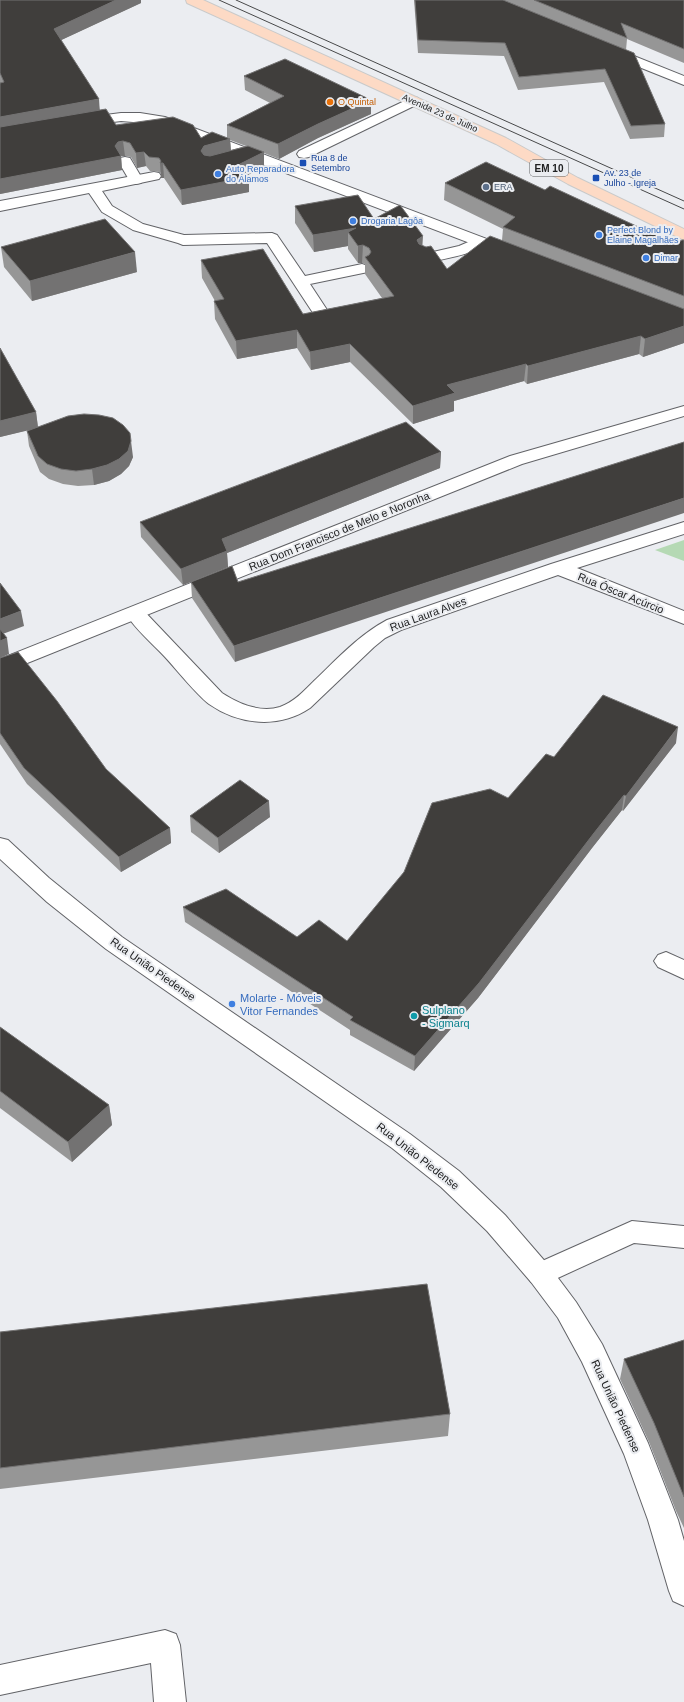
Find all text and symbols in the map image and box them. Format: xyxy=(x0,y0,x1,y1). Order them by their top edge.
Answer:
street label: Avenida 23 de Julho xyxy=(401,92,479,134)
marker: O Quintal xyxy=(325,97,335,107)
place label: O Quintal xyxy=(338,97,376,107)
place label: Rua 8 de Setembro xyxy=(311,153,350,173)
marker: Rua 8 de Setembro xyxy=(298,158,308,168)
road number: EM 10 xyxy=(530,160,568,176)
place label: Auto Reparadora do Álamos xyxy=(226,164,295,184)
place label: Av. 23 de Julho - Igreja xyxy=(604,168,656,188)
marker: Auto Reparadora do Álamos xyxy=(213,169,223,179)
marker: Av. 23 de Julho - Igreja xyxy=(591,173,601,183)
marker: ERA xyxy=(481,182,491,192)
place label: ERA xyxy=(494,182,513,192)
marker: Drogaria Lagôa xyxy=(348,216,358,226)
place label: Drogaria Lagôa xyxy=(361,216,423,226)
place label: Perfect Blond by Elaine Magalhães xyxy=(607,225,679,245)
marker: Perfect Blond by Elaine Magalhães xyxy=(594,230,604,240)
marker: Dimar xyxy=(641,253,651,263)
place label: Dimar xyxy=(654,253,678,263)
street label: Rua Dom Francisco de Melo e Noronha xyxy=(247,489,432,573)
street label: Rua Óscar Acúrcio xyxy=(576,570,666,616)
street label: Rua Laura Alves xyxy=(388,594,468,633)
street label: Rua União Piedense xyxy=(108,935,198,1003)
place label: Molarte - Móveis Vitor Fernandes xyxy=(240,992,322,1017)
marker: Molarte - Móveis Vitor Fernandes xyxy=(227,999,237,1009)
place label: Sulplano - Sigmarq xyxy=(422,1004,470,1029)
marker: Sulplano - Sigmarq xyxy=(409,1011,419,1021)
street label: Rua União Piedense xyxy=(375,1120,461,1192)
street label: Rua União Piedense xyxy=(589,1358,643,1454)

